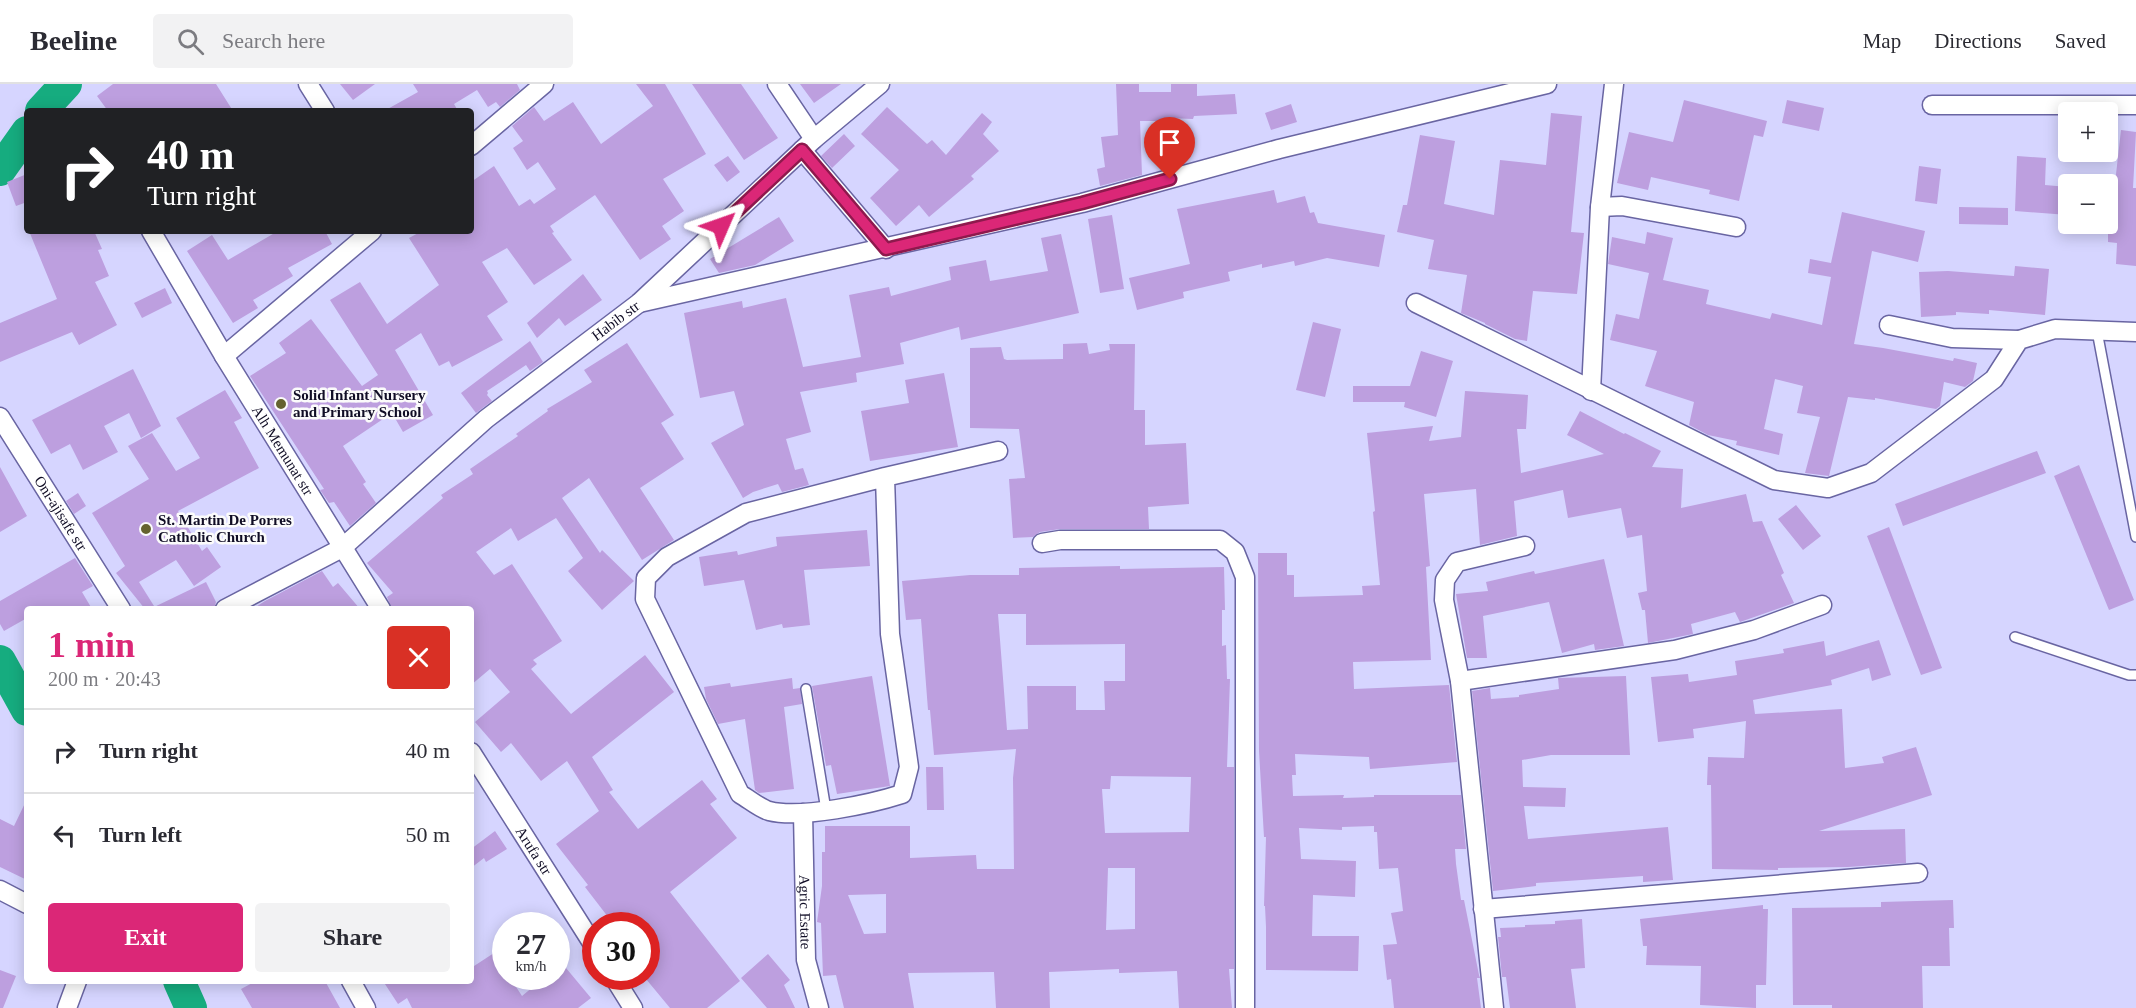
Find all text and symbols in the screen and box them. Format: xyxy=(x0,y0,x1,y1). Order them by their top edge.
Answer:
search box xyxy=(153,14,573,68)
text: Beeline xyxy=(30,25,117,56)
icon: search xyxy=(174,25,207,58)
text: Search here xyxy=(222,28,325,53)
text: Map xyxy=(1863,29,1901,53)
text: Directions xyxy=(1934,29,2022,53)
text: Saved xyxy=(2055,29,2106,53)
map controls xyxy=(2058,102,2118,234)
button: + xyxy=(2058,102,2118,162)
pin xyxy=(1144,117,1195,179)
icon: arrive xyxy=(1153,126,1186,159)
icon: right xyxy=(48,132,126,210)
text: 40 m xyxy=(147,132,235,178)
button: − xyxy=(2058,174,2118,234)
text: Turn right xyxy=(147,181,256,211)
position arrow xyxy=(689,194,753,258)
street label: Habib str xyxy=(589,298,643,344)
place label: Solid Infant Nursery and Primary School xyxy=(293,387,426,420)
marker: Solid Infant Nursery and Primary School xyxy=(274,397,288,411)
street label: Alh Memunat str xyxy=(249,403,316,498)
street label: Oni-ajisafe str xyxy=(31,473,90,554)
place label: St. Martin De Porres Catholic Church xyxy=(158,512,292,545)
marker: St. Martin De Porres Catholic Church xyxy=(139,522,153,536)
text: 1 min xyxy=(48,625,135,665)
button: close xyxy=(387,626,450,689)
text: 200 m · 20:43 xyxy=(48,668,161,690)
icon: right xyxy=(48,735,81,768)
text: Turn right xyxy=(99,738,198,763)
text: 40 m xyxy=(405,738,450,763)
icon: left xyxy=(48,819,81,852)
text: Turn left xyxy=(99,822,182,847)
text: 50 m xyxy=(405,822,450,847)
street label: Arufa str xyxy=(513,824,555,878)
street label: Agric Estate xyxy=(796,875,814,950)
button: Exit xyxy=(48,903,243,972)
button: Share xyxy=(255,903,450,972)
speed limit sign: 30 xyxy=(582,912,660,990)
text: 27 xyxy=(516,927,546,960)
text: km/h xyxy=(516,958,546,974)

